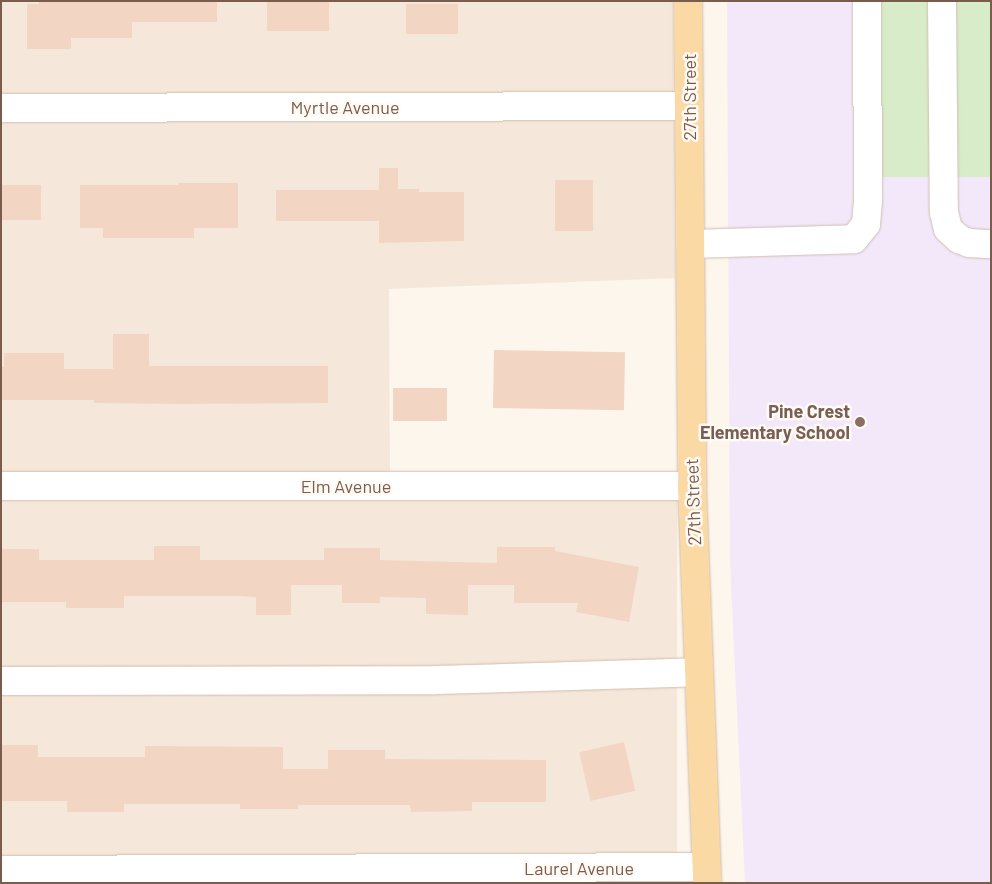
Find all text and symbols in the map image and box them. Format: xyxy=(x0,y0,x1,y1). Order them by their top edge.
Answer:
street label: 27th Street xyxy=(678,53,700,141)
street label: Myrtle Avenue xyxy=(290,96,400,118)
place label: Pine Crest Elementary School xyxy=(700,401,850,444)
marker: Pine Crest Elementary School xyxy=(854,416,866,428)
street label: 27th Street xyxy=(681,458,705,546)
street label: Elm Avenue xyxy=(301,475,391,497)
street label: Laurel Avenue xyxy=(524,857,634,879)

